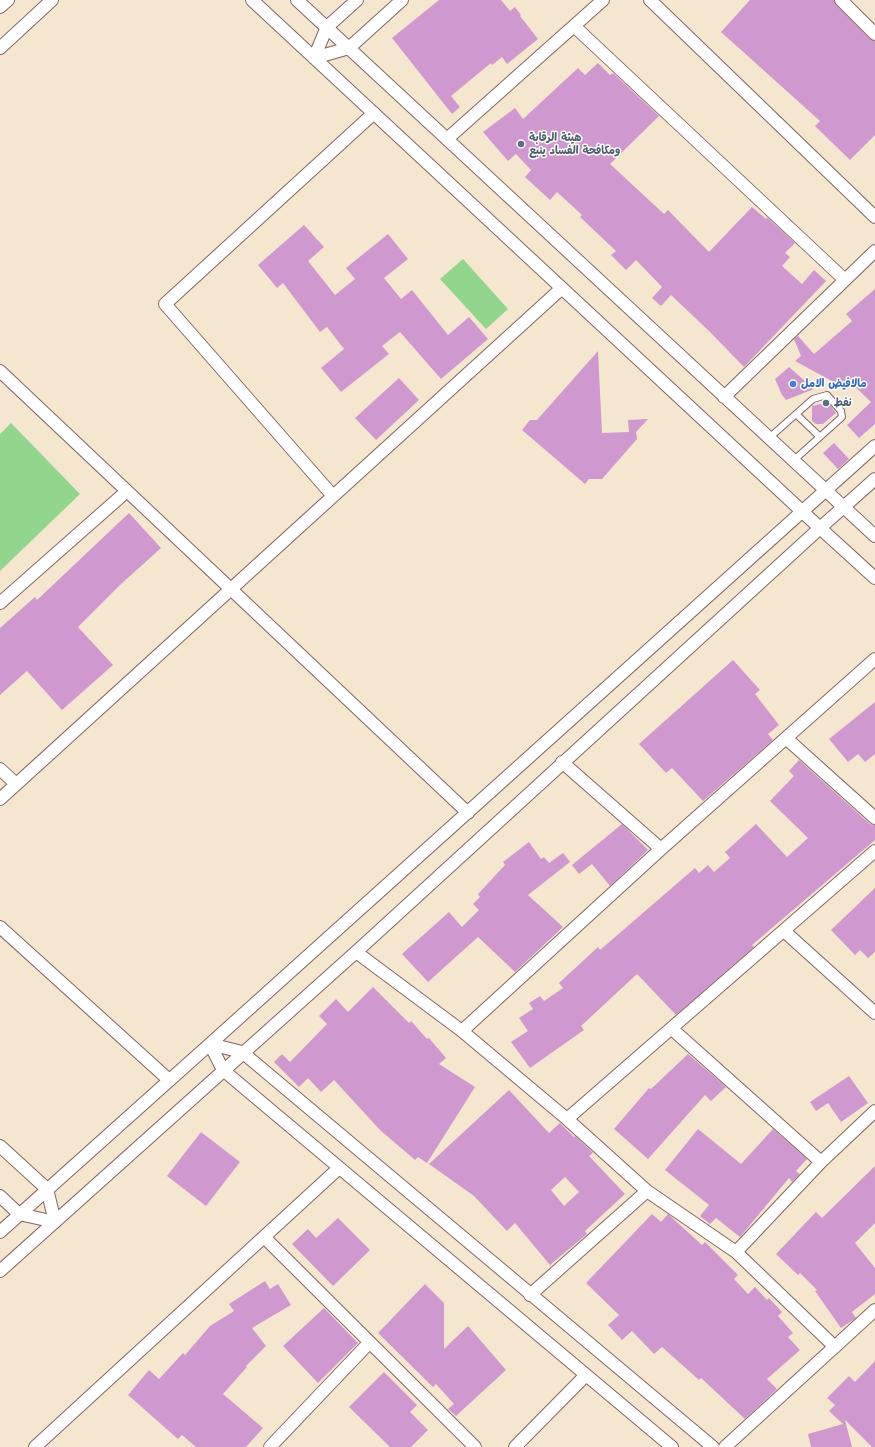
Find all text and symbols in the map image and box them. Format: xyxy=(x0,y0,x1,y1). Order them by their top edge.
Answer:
place label: هيئة الرقابة ومكافحة الفساد ينبع xyxy=(529,131,620,157)
marker: هيئة الرقابة ومكافحة الفساد ينبع xyxy=(516,139,526,149)
place label: مالافيض الامل xyxy=(801,377,867,391)
marker: مالافيض الامل xyxy=(788,379,798,389)
place label: نفط xyxy=(834,396,852,410)
marker: نفط xyxy=(821,398,831,408)

